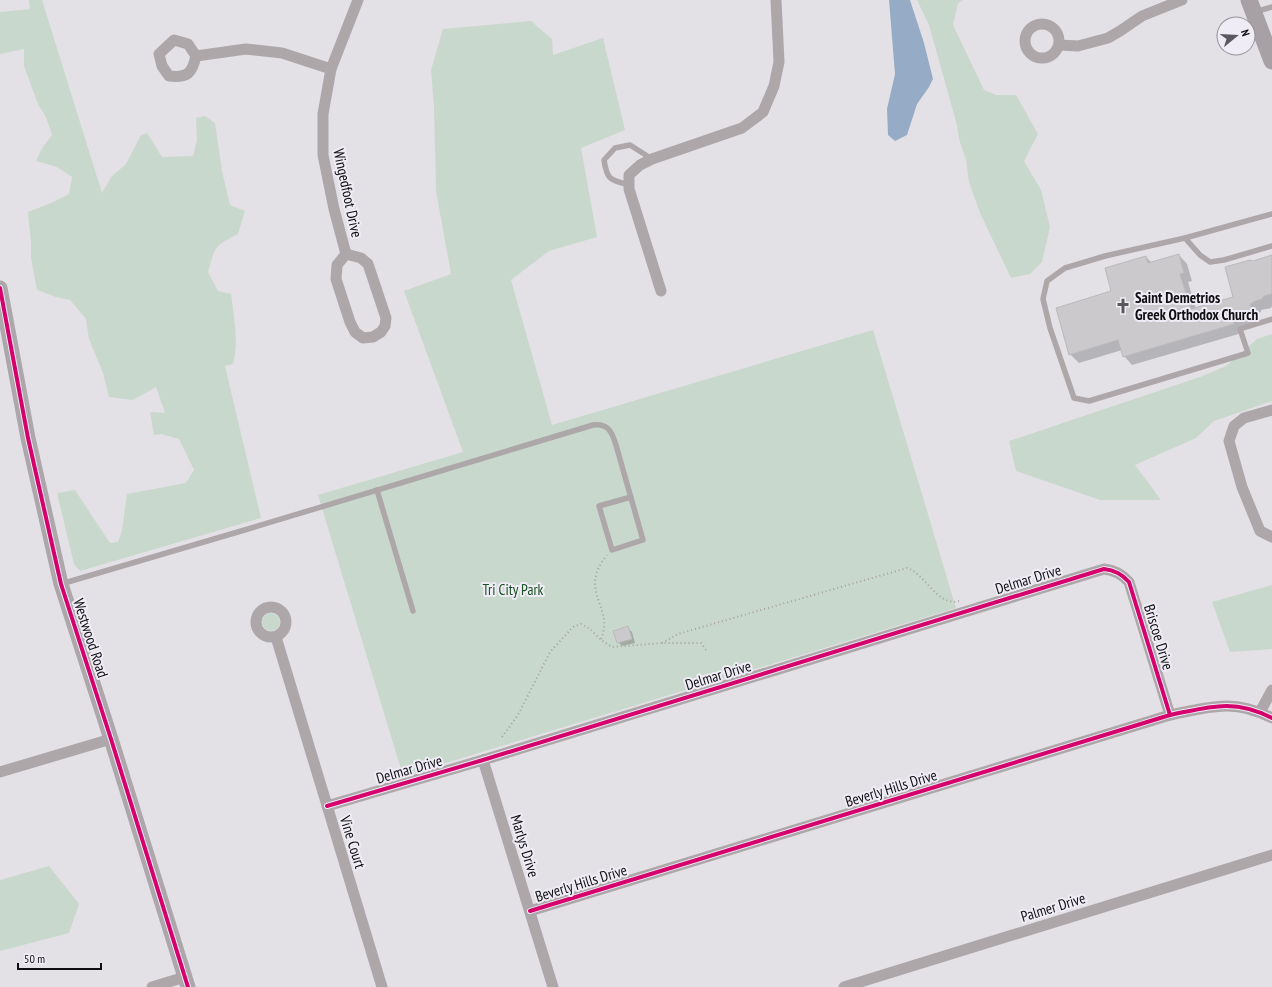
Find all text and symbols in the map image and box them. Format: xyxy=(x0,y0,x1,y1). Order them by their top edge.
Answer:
north arrow xyxy=(1216,16,1256,56)
text: N xyxy=(1238,28,1253,38)
street label: Wingedfoot Drive xyxy=(329,147,367,239)
place label: Saint Demetrios Greek Orthodox Church xyxy=(1135,288,1258,324)
church icon: Saint Demetrios Greek Orthodox Church xyxy=(1114,297,1132,315)
street label: Delmar Drive xyxy=(993,560,1063,598)
park label: Tri City Park xyxy=(483,580,544,599)
street label: Westwood Road xyxy=(69,596,113,680)
street label: Briscoe Drive xyxy=(1140,602,1178,672)
street label: Delmar Drive xyxy=(683,656,753,694)
street label: Delmar Drive xyxy=(374,751,444,787)
street label: Beverly Hills Drive xyxy=(843,765,939,811)
street label: Vine Court xyxy=(336,812,370,871)
street label: Marlys Drive xyxy=(507,812,543,880)
street label: Beverly Hills Drive xyxy=(533,860,629,906)
street label: Palmer Drive xyxy=(1018,888,1088,926)
scale bar xyxy=(18,945,101,971)
text: 50 m xyxy=(24,951,45,966)

